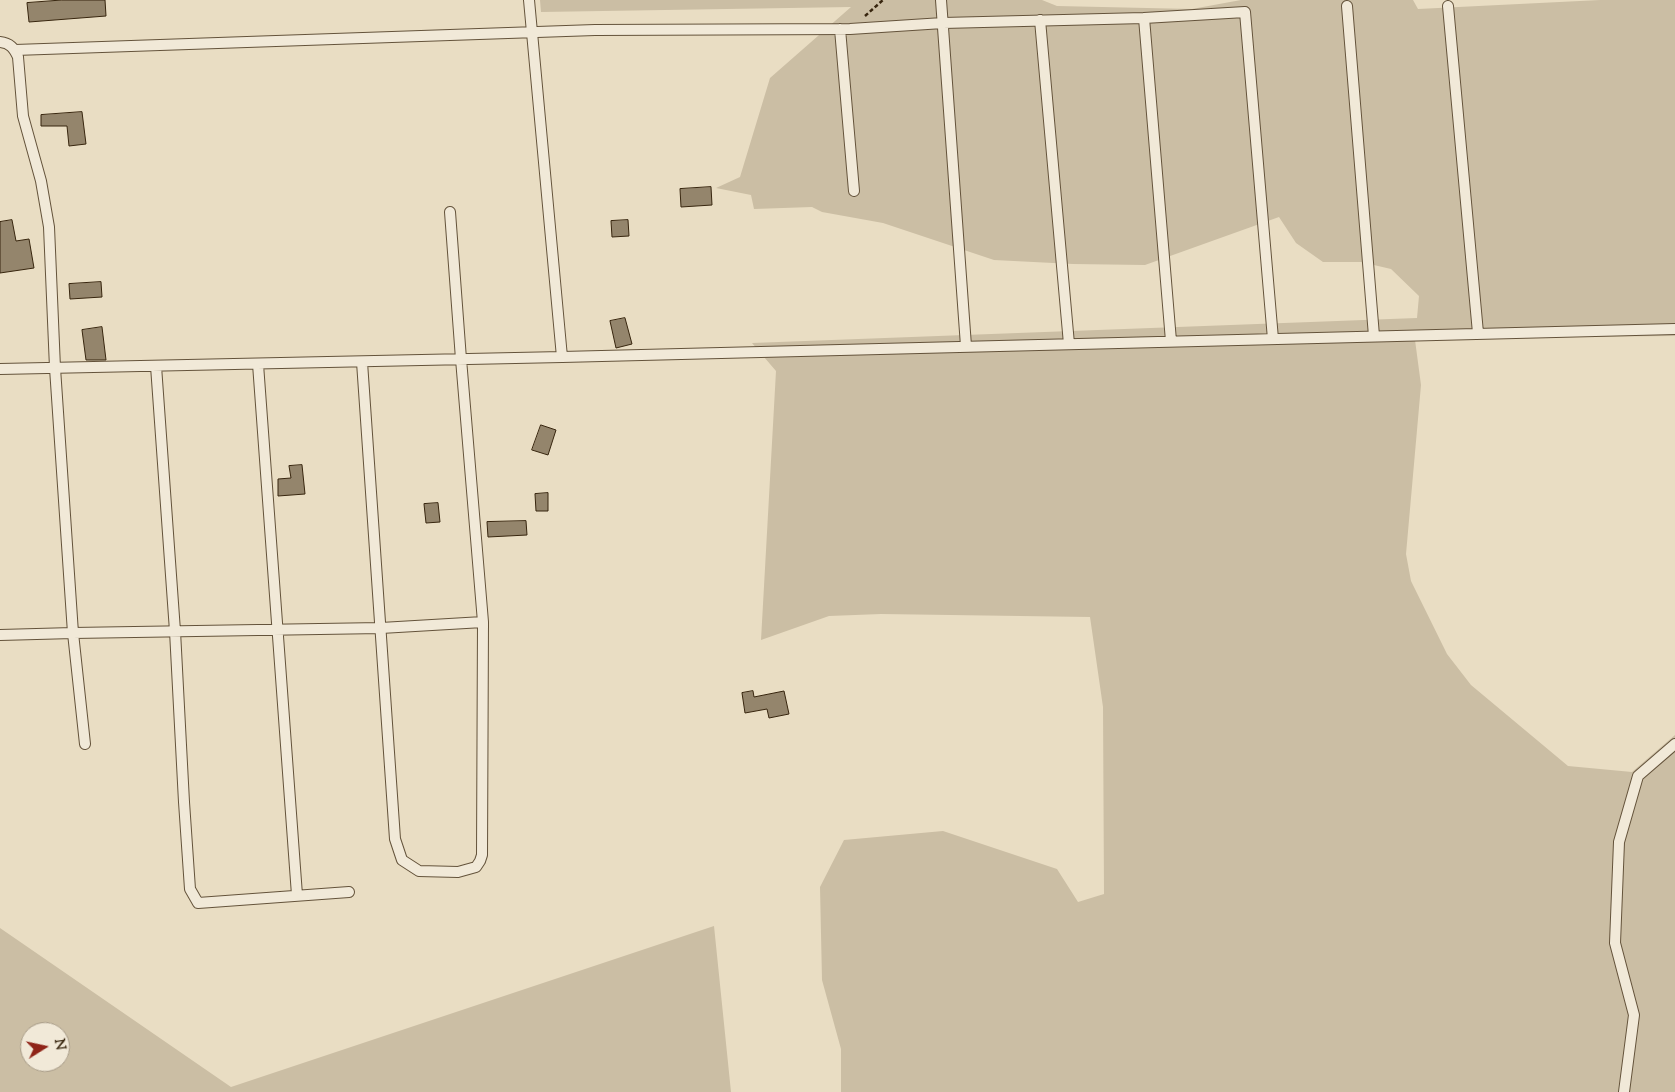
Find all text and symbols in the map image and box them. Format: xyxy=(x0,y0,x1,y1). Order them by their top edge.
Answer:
north arrow xyxy=(20,1022,70,1072)
text: N xyxy=(48,1037,70,1052)

